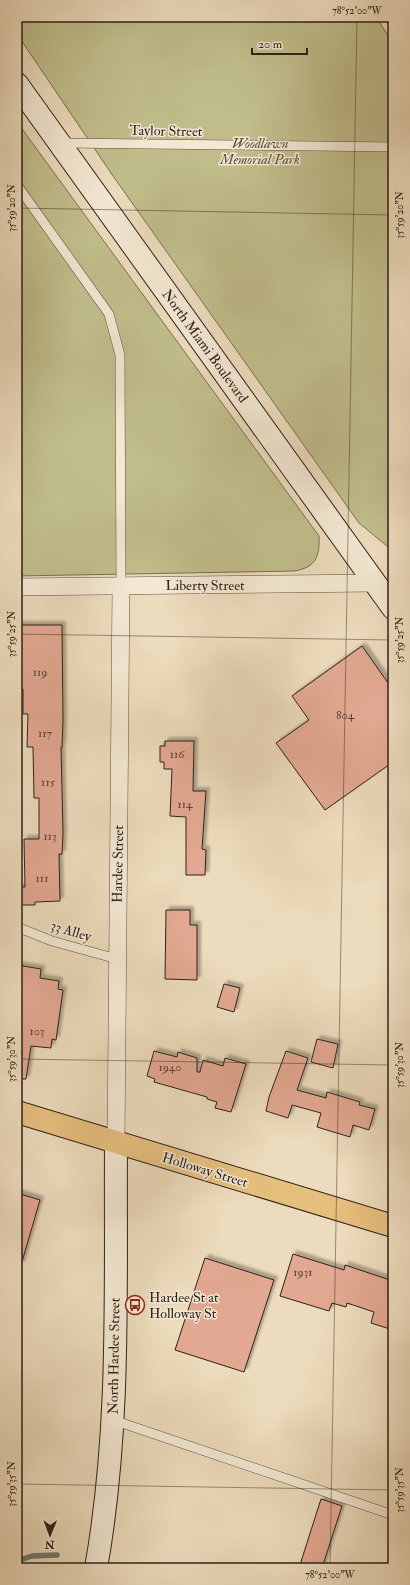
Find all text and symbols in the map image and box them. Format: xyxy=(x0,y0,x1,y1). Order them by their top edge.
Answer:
text: 78°52'00"W xyxy=(332,5,383,17)
scale bar xyxy=(252,30,307,56)
text: 20 m xyxy=(258,37,283,52)
street label: Taylor Street xyxy=(129,122,203,141)
park label: Woodlawn Memorial Park xyxy=(219,135,300,168)
text: 35°59'20"N xyxy=(6,184,18,232)
text: 35°59'20"N xyxy=(394,191,406,239)
street label: North Miami Boulevard xyxy=(158,286,252,406)
street label: Liberty Street xyxy=(165,577,245,595)
text: 35°59'25"N xyxy=(6,611,18,657)
text: 35°59'25"N xyxy=(394,617,406,663)
house number: 119 xyxy=(33,665,47,680)
house number: 804 xyxy=(336,708,355,723)
house number: 117 xyxy=(38,726,53,741)
house number: 116 xyxy=(170,747,185,762)
house number: 115 xyxy=(41,775,56,790)
house number: 114 xyxy=(177,797,193,812)
street label: Hardee Street xyxy=(109,825,127,903)
house number: 113 xyxy=(43,829,57,844)
house number: 111 xyxy=(36,871,48,886)
street label: 33 Alley xyxy=(48,917,94,946)
house number: 103 xyxy=(30,1024,44,1039)
text: 35°59'30"N xyxy=(6,1036,18,1082)
text: 35°59'30"N xyxy=(394,1042,406,1088)
house number: 1940 xyxy=(158,1060,182,1075)
street label: Holloway Street xyxy=(160,1149,250,1192)
house number: 1931 xyxy=(293,1265,313,1280)
place label: Hardee St at Holloway St xyxy=(149,1289,219,1323)
bus stop icon: Hardee St at Holloway St xyxy=(124,1294,146,1316)
street label: North Hardee Street xyxy=(104,1297,124,1414)
text: 35°59'35"N xyxy=(6,1461,18,1507)
text: 35°59'35"N xyxy=(394,1467,406,1513)
north arrow xyxy=(30,1515,70,1555)
text: N xyxy=(44,1538,56,1551)
text: 78°52'00"W xyxy=(305,1569,356,1581)

